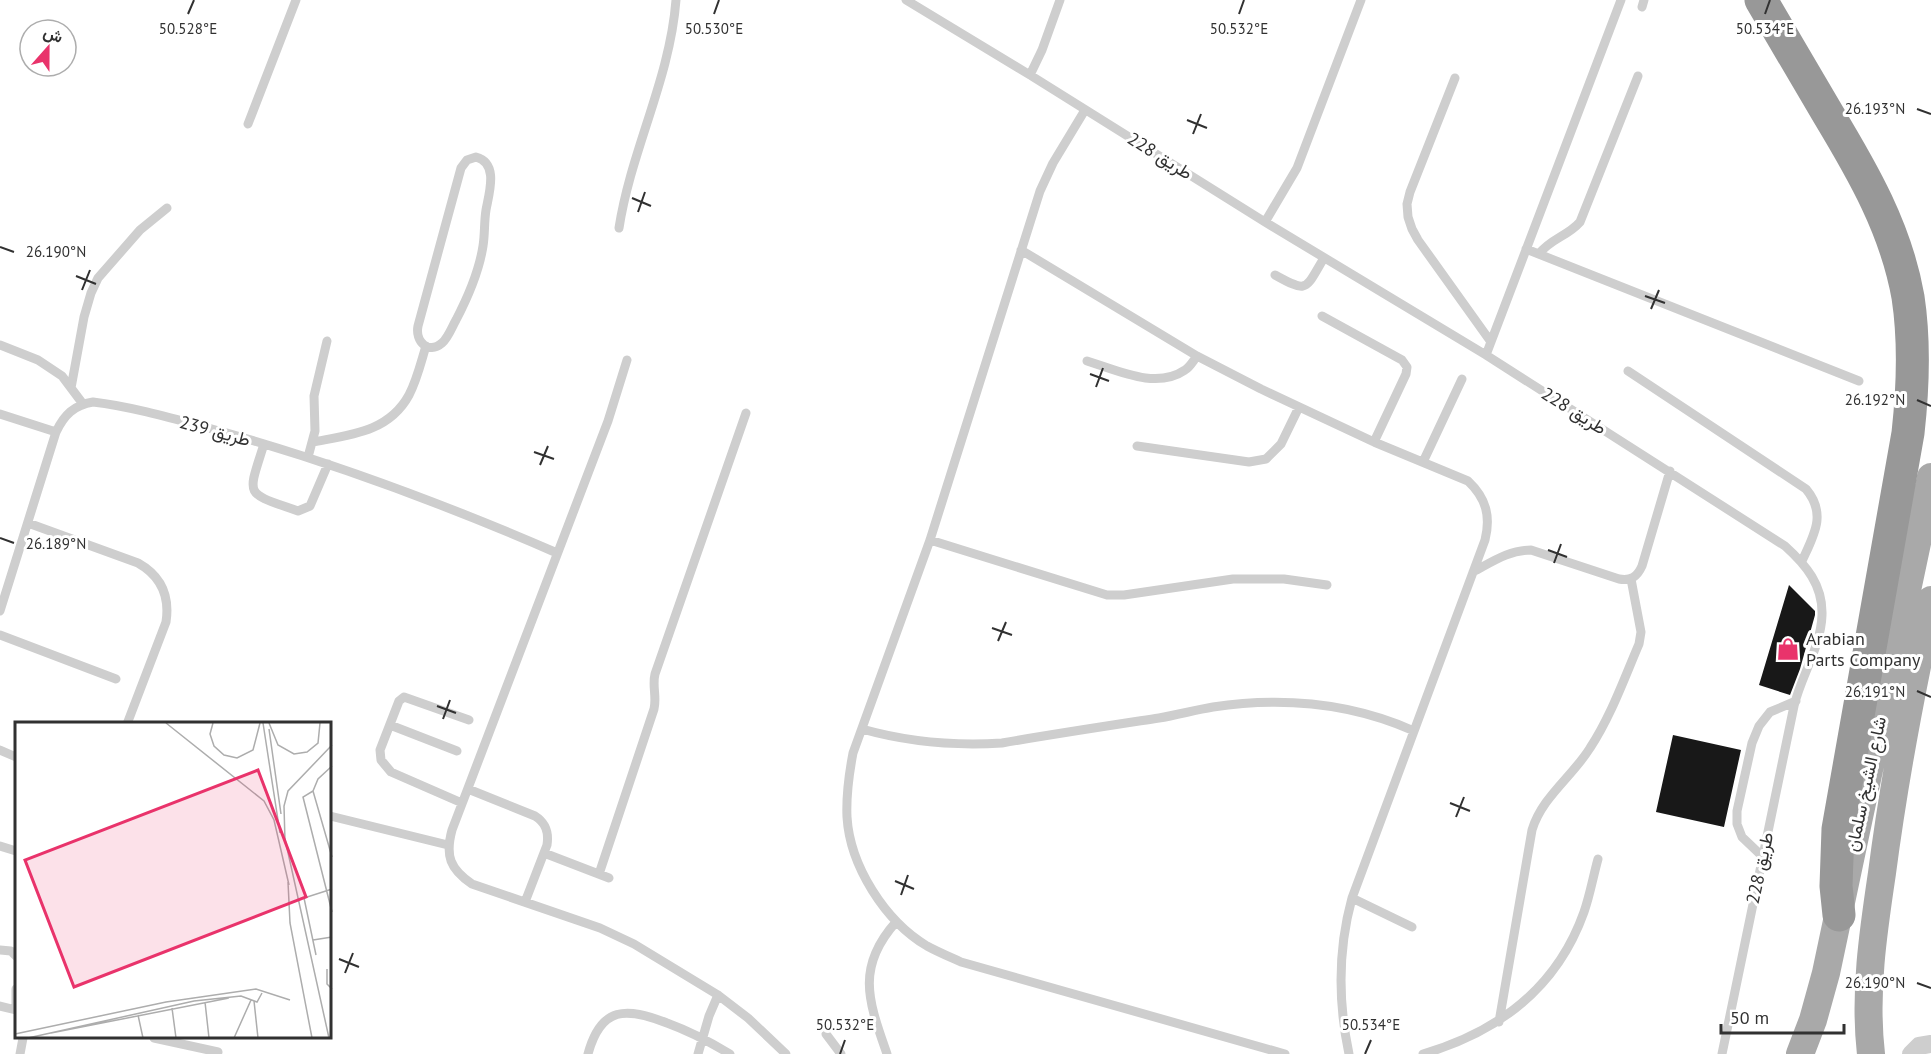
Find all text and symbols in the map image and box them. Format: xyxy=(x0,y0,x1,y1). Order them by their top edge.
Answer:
north arrow xyxy=(18,18,78,78)
text: 50.528°E xyxy=(159,19,217,38)
text: 50.530°E xyxy=(685,19,743,38)
text: 50.532°E xyxy=(1210,19,1268,38)
text: 50.534°E xyxy=(1736,19,1794,38)
text: ش xyxy=(41,21,66,47)
text: 26.193°N xyxy=(1845,99,1905,118)
street label: طريق 228 xyxy=(1123,127,1197,185)
text: 26.190°N xyxy=(26,242,86,261)
street label: طريق 228 xyxy=(1537,382,1611,440)
text: 26.192°N xyxy=(1845,390,1905,409)
street label: طريق 239 xyxy=(177,410,253,451)
text: 26.189°N xyxy=(26,534,86,553)
place label: Arabian Parts Company xyxy=(1806,627,1921,671)
shop icon: Arabian Parts Company xyxy=(1775,636,1801,662)
text: 26.191°N xyxy=(1845,682,1905,701)
street label: شارع الشيخ سلمان xyxy=(1840,714,1892,854)
inset map xyxy=(15,722,332,1039)
street label: طريق 228 xyxy=(1741,830,1778,906)
text: 26.190°N xyxy=(1845,973,1905,992)
scale bar xyxy=(1721,997,1844,1035)
text: 50 m xyxy=(1730,1006,1769,1029)
text: 50.532°E xyxy=(816,1015,874,1034)
text: 50.534°E xyxy=(1342,1015,1400,1034)

